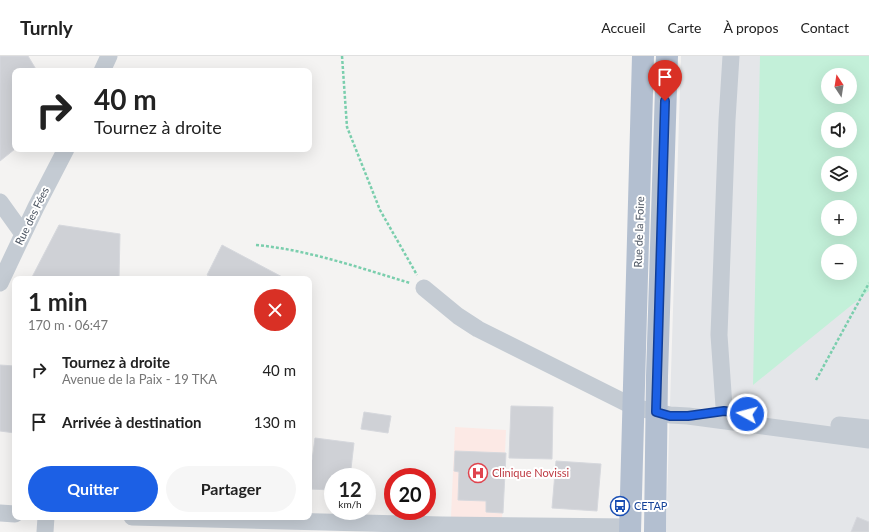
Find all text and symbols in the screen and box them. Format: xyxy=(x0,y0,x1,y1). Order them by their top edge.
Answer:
text: Turnly xyxy=(20,16,73,39)
text: Accueil xyxy=(601,19,646,36)
text: Carte xyxy=(668,19,701,36)
text: À propos xyxy=(723,19,778,36)
text: Contact xyxy=(800,19,849,36)
pin xyxy=(648,60,682,101)
icon: arrive xyxy=(654,66,676,88)
north arrow xyxy=(821,68,857,104)
map controls xyxy=(821,68,857,280)
text: 40 m xyxy=(94,82,157,116)
icon: right xyxy=(28,84,80,136)
button: sound xyxy=(821,112,857,148)
text: Tournez à droite xyxy=(94,116,222,138)
button: layers xyxy=(821,156,857,192)
street label: Rue des Fées xyxy=(12,184,51,247)
street label: Rue de la Foire xyxy=(631,196,646,268)
button: + xyxy=(821,200,857,236)
button: − xyxy=(821,244,857,280)
text: 1 min xyxy=(28,287,88,316)
button: close xyxy=(254,289,296,331)
text: 170 m · 06:47 xyxy=(28,317,108,333)
text: Tournez à droite xyxy=(62,353,170,371)
icon: right xyxy=(28,359,50,381)
text: 40 m xyxy=(262,361,296,379)
text: Avenue de la Paix - 19 TKA xyxy=(62,371,217,387)
position arrow xyxy=(726,393,768,435)
icon: arrive xyxy=(28,411,50,433)
text: Arrivée à destination xyxy=(62,413,201,431)
text: 130 m xyxy=(254,413,296,431)
hospital icon: Clinique Novissi xyxy=(467,462,489,484)
button: Quitter xyxy=(28,466,158,512)
button: Partager xyxy=(166,466,296,512)
place label: Clinique Novissi xyxy=(492,466,569,479)
speed limit sign: 20 xyxy=(384,468,436,520)
text: 12 xyxy=(338,477,362,501)
bus stop icon: CETAP xyxy=(609,495,631,517)
text: km/h xyxy=(338,498,362,510)
place label: CETAP xyxy=(634,499,668,512)

